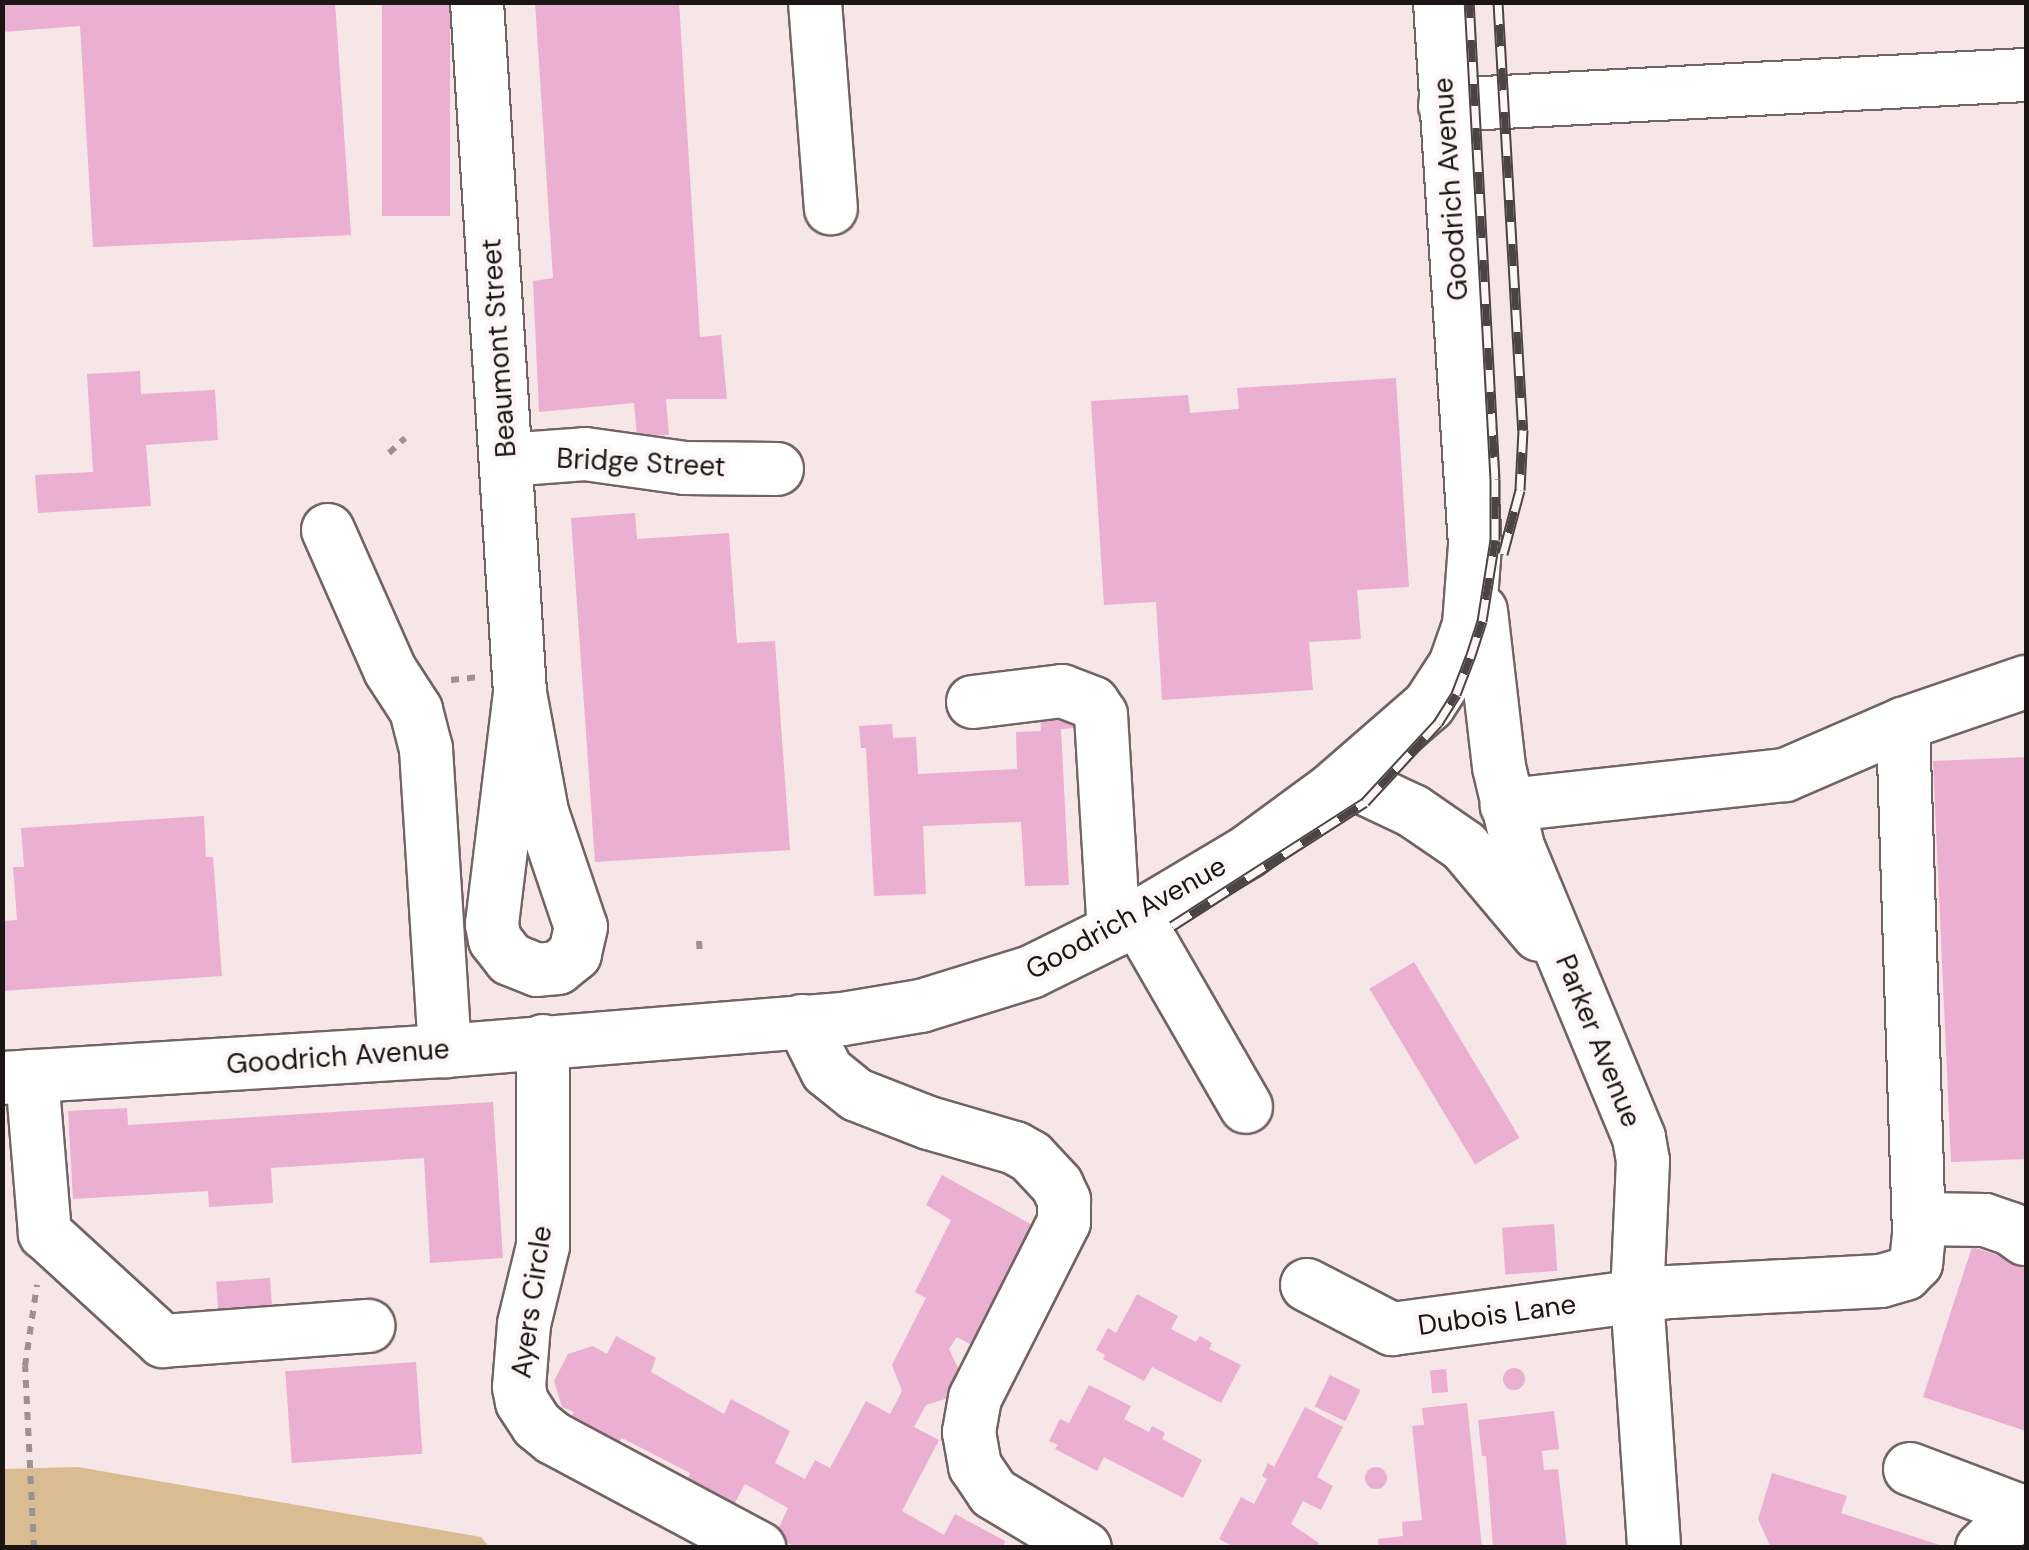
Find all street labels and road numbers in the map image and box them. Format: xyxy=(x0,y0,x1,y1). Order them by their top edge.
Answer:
street label: Goodrich Avenue xyxy=(1426,76,1476,302)
street label: Beaumont Street xyxy=(475,237,523,459)
street label: Bridge Street xyxy=(556,442,726,484)
street label: Goodrich Avenue xyxy=(1020,849,1232,987)
street label: Parker Avenue xyxy=(1548,950,1648,1132)
street label: Goodrich Avenue xyxy=(225,1032,451,1082)
street label: Ayers Circle xyxy=(505,1224,559,1380)
street label: Dubois Lane xyxy=(1416,1287,1578,1343)

